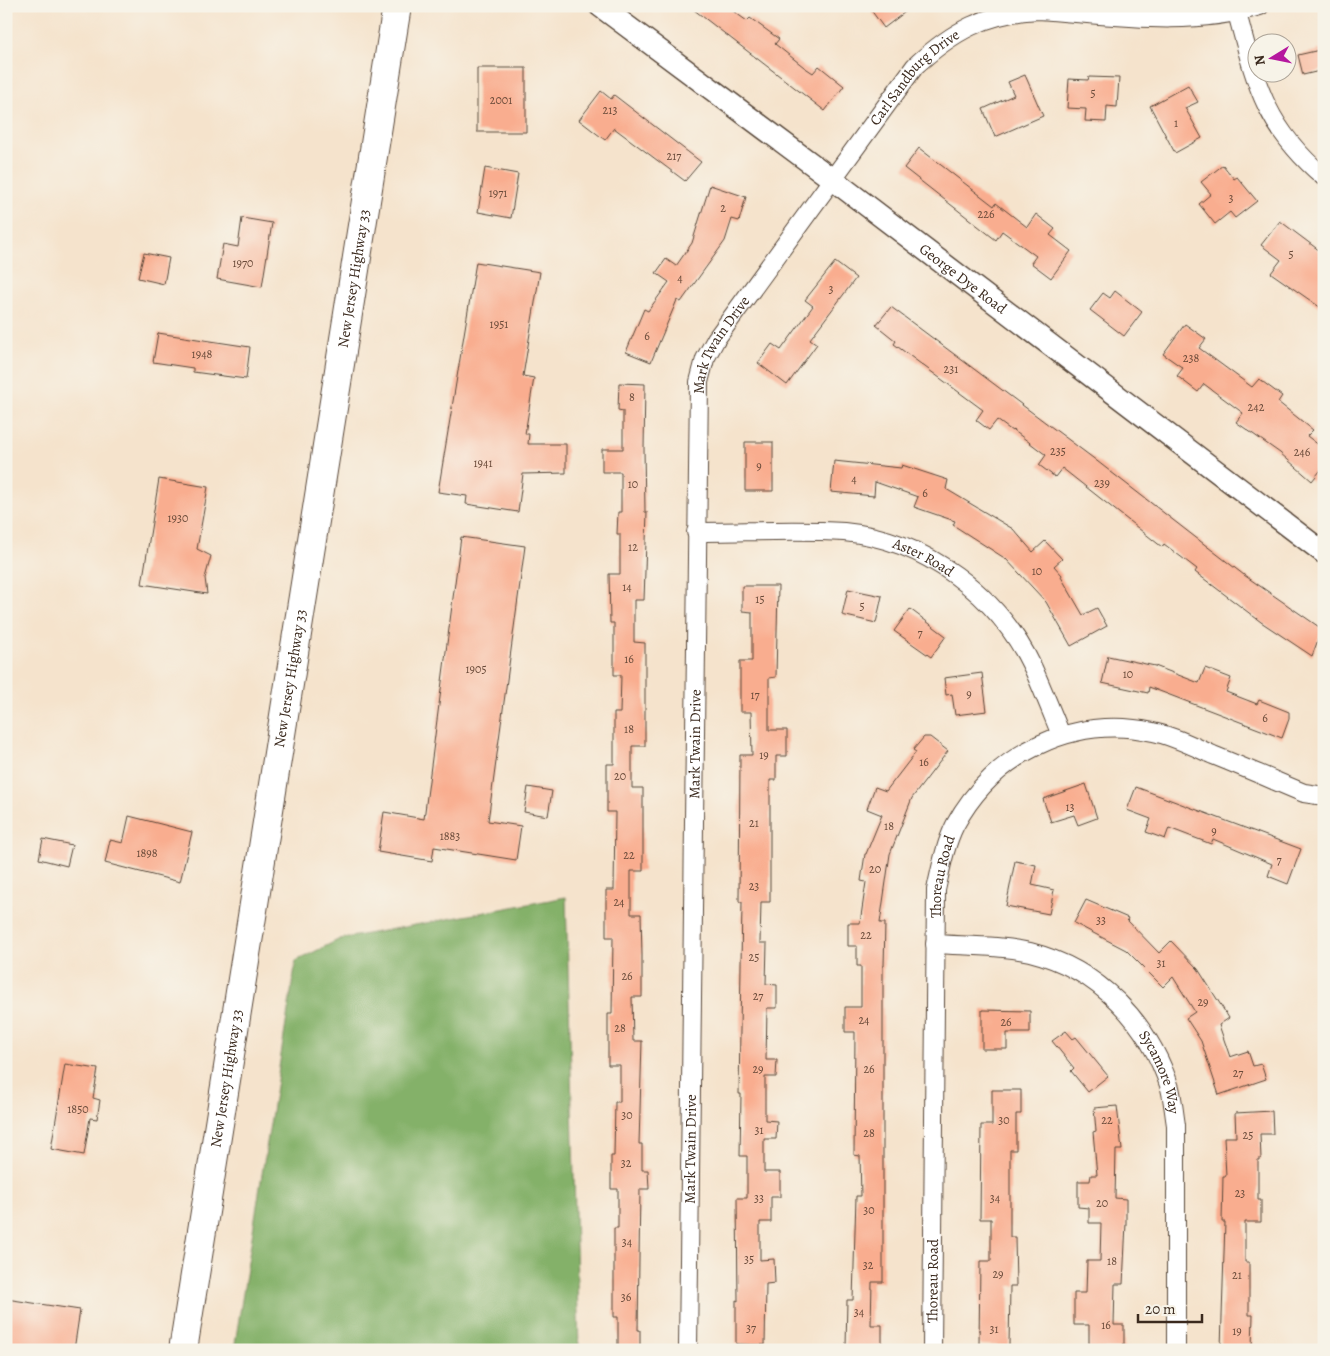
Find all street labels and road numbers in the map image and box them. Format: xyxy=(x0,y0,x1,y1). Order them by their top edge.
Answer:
street label: Carl Sandburg Drive xyxy=(865,24,963,129)
street label: New Jersey Highway 33 xyxy=(333,208,374,349)
street label: George Dye Road xyxy=(915,239,1012,319)
street label: Mark Twain Drive xyxy=(689,292,754,394)
street label: Aster Road xyxy=(889,533,959,582)
street label: New Jersey Highway 33 xyxy=(269,608,311,749)
street label: Mark Twain Drive xyxy=(684,689,706,799)
street label: Thoreau Road xyxy=(926,832,960,918)
street label: New Jersey Highway 33 xyxy=(205,1008,247,1149)
street label: Sycamore Way xyxy=(1134,1026,1184,1115)
street label: Mark Twain Drive xyxy=(680,1094,701,1204)
street label: Thoreau Road xyxy=(922,1238,943,1323)

